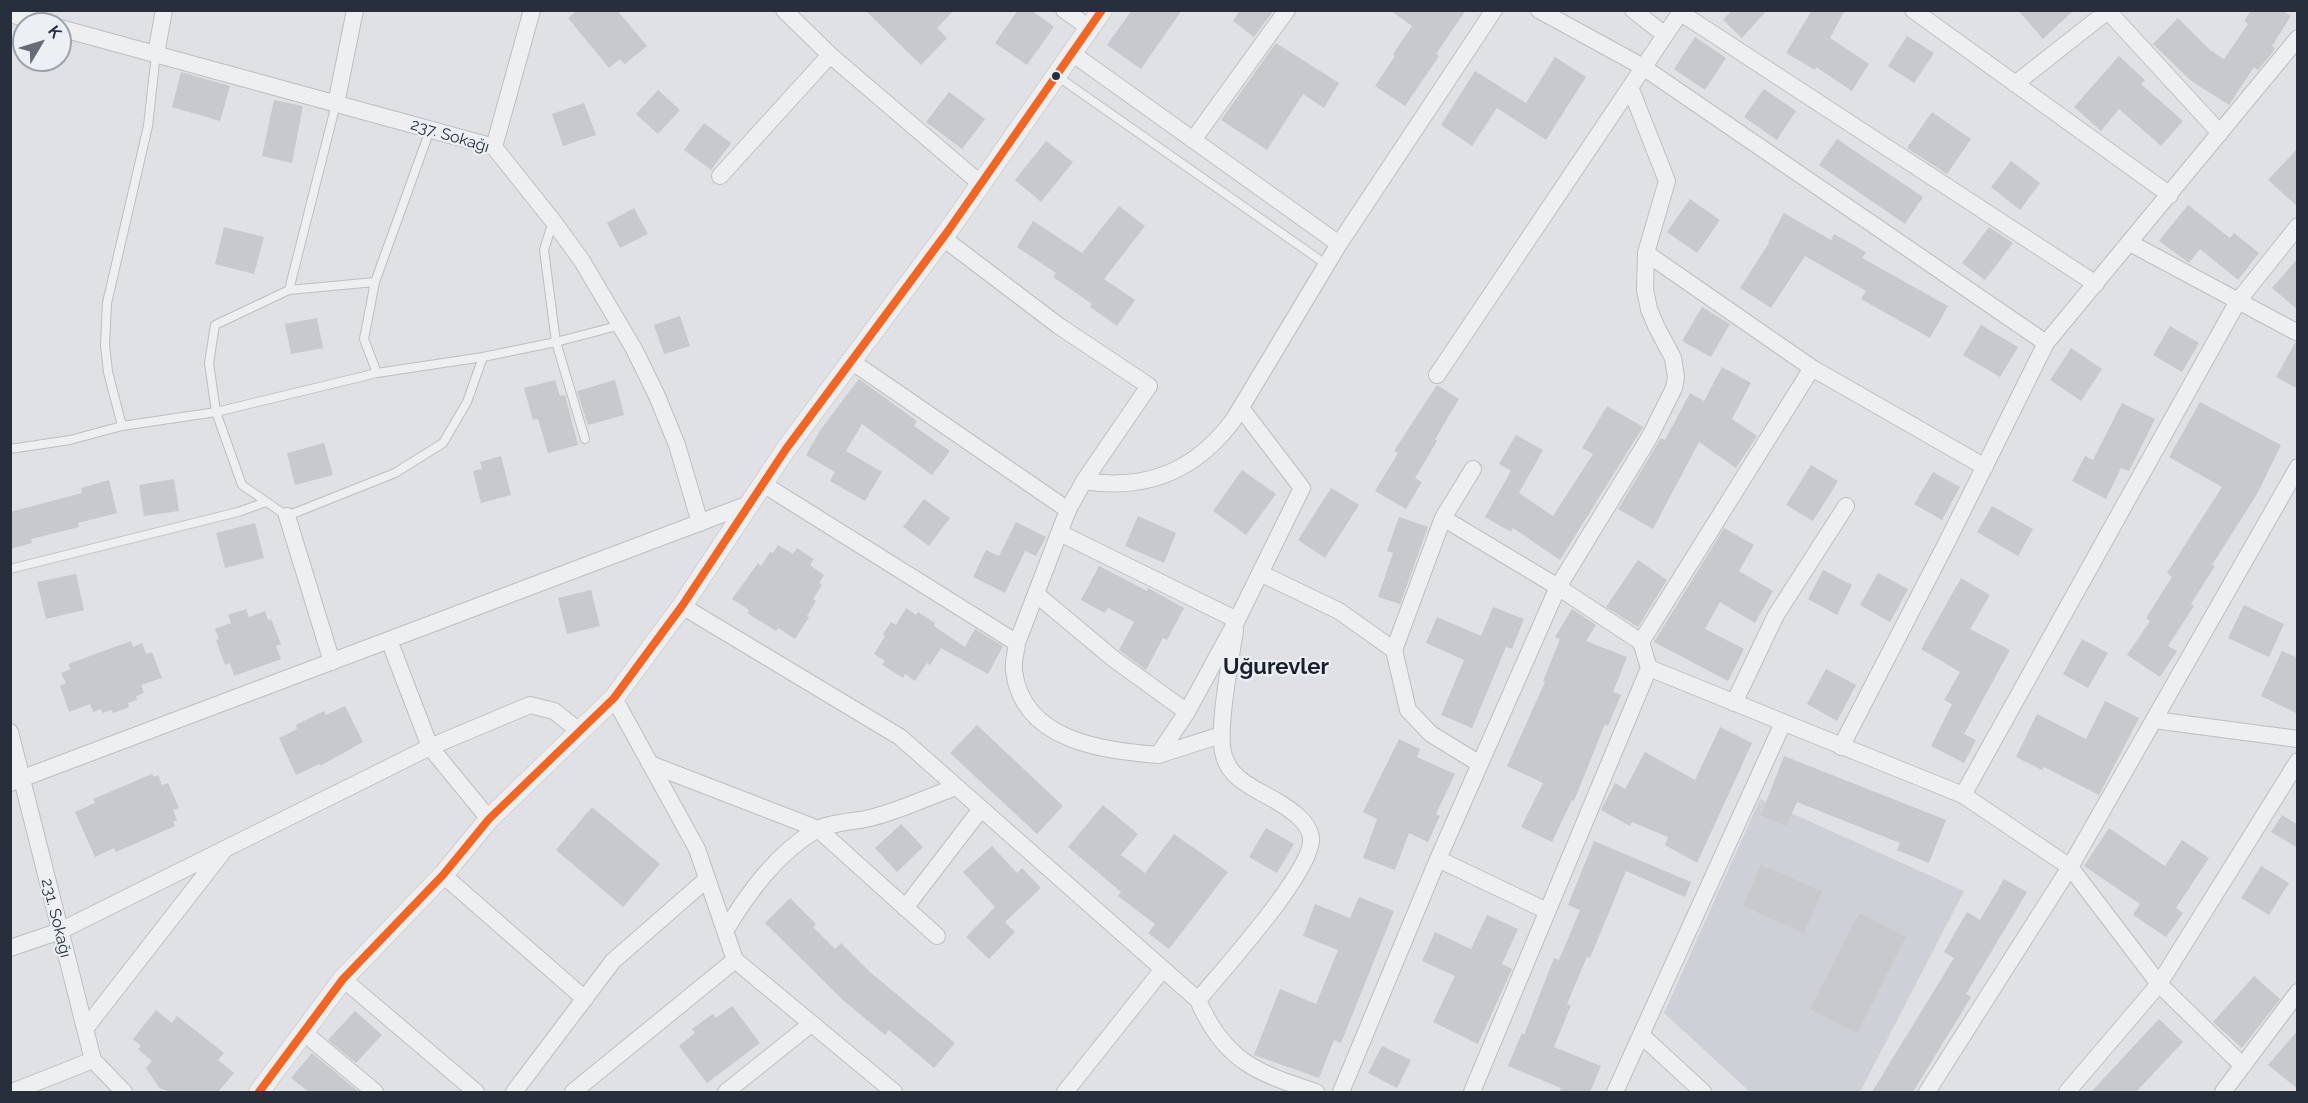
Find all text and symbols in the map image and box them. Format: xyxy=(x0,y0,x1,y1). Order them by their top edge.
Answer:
north arrow xyxy=(12,12,72,72)
text: K xyxy=(44,22,66,42)
unlabelled marker xyxy=(1050,70,1062,82)
street label: 237. Sokağı xyxy=(408,115,492,157)
district label: Uğurevler xyxy=(1223,654,1329,680)
street label: 231. Sokağı xyxy=(37,877,75,959)

